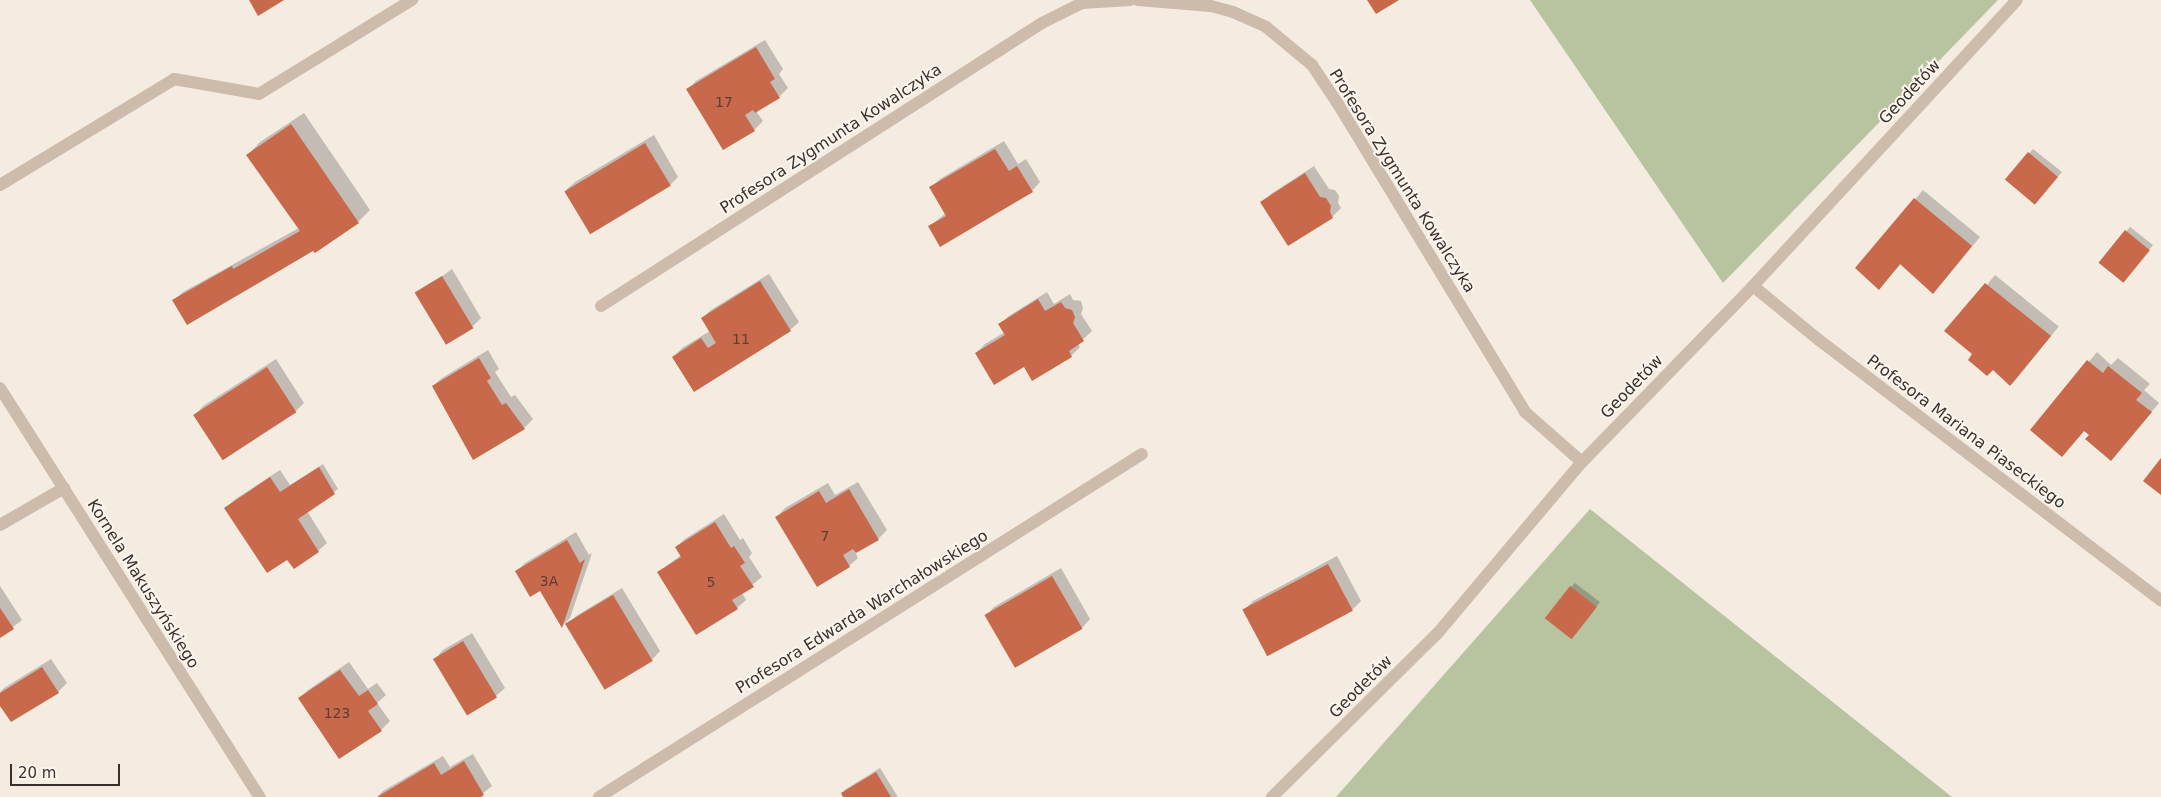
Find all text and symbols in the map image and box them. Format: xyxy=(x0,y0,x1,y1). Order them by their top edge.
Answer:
street label: Geodetów xyxy=(1875,56,1945,128)
street label: Profesora Zygmunta Kowalczyka xyxy=(717,60,945,218)
street label: Profesora Zygmunta Kowalczyka xyxy=(1325,66,1479,296)
house number: 17 xyxy=(715,94,733,110)
house number: 11 xyxy=(732,331,750,347)
street label: Geodetów xyxy=(1597,351,1667,423)
street label: Profesora Mariana Piaseckiego xyxy=(1863,351,2069,513)
street label: Kornela Makuszyńskiego xyxy=(83,496,203,672)
street label: Profesora Edwarda Warchałowskiego xyxy=(732,526,992,698)
house number: 7 xyxy=(821,528,829,544)
house number: 3A xyxy=(540,573,558,589)
house number: 5 xyxy=(707,574,715,590)
street label: Geodetów xyxy=(1326,652,1396,722)
house number: 123 xyxy=(324,705,350,721)
scale bar xyxy=(12,754,122,786)
text: 20 m xyxy=(18,764,56,782)

